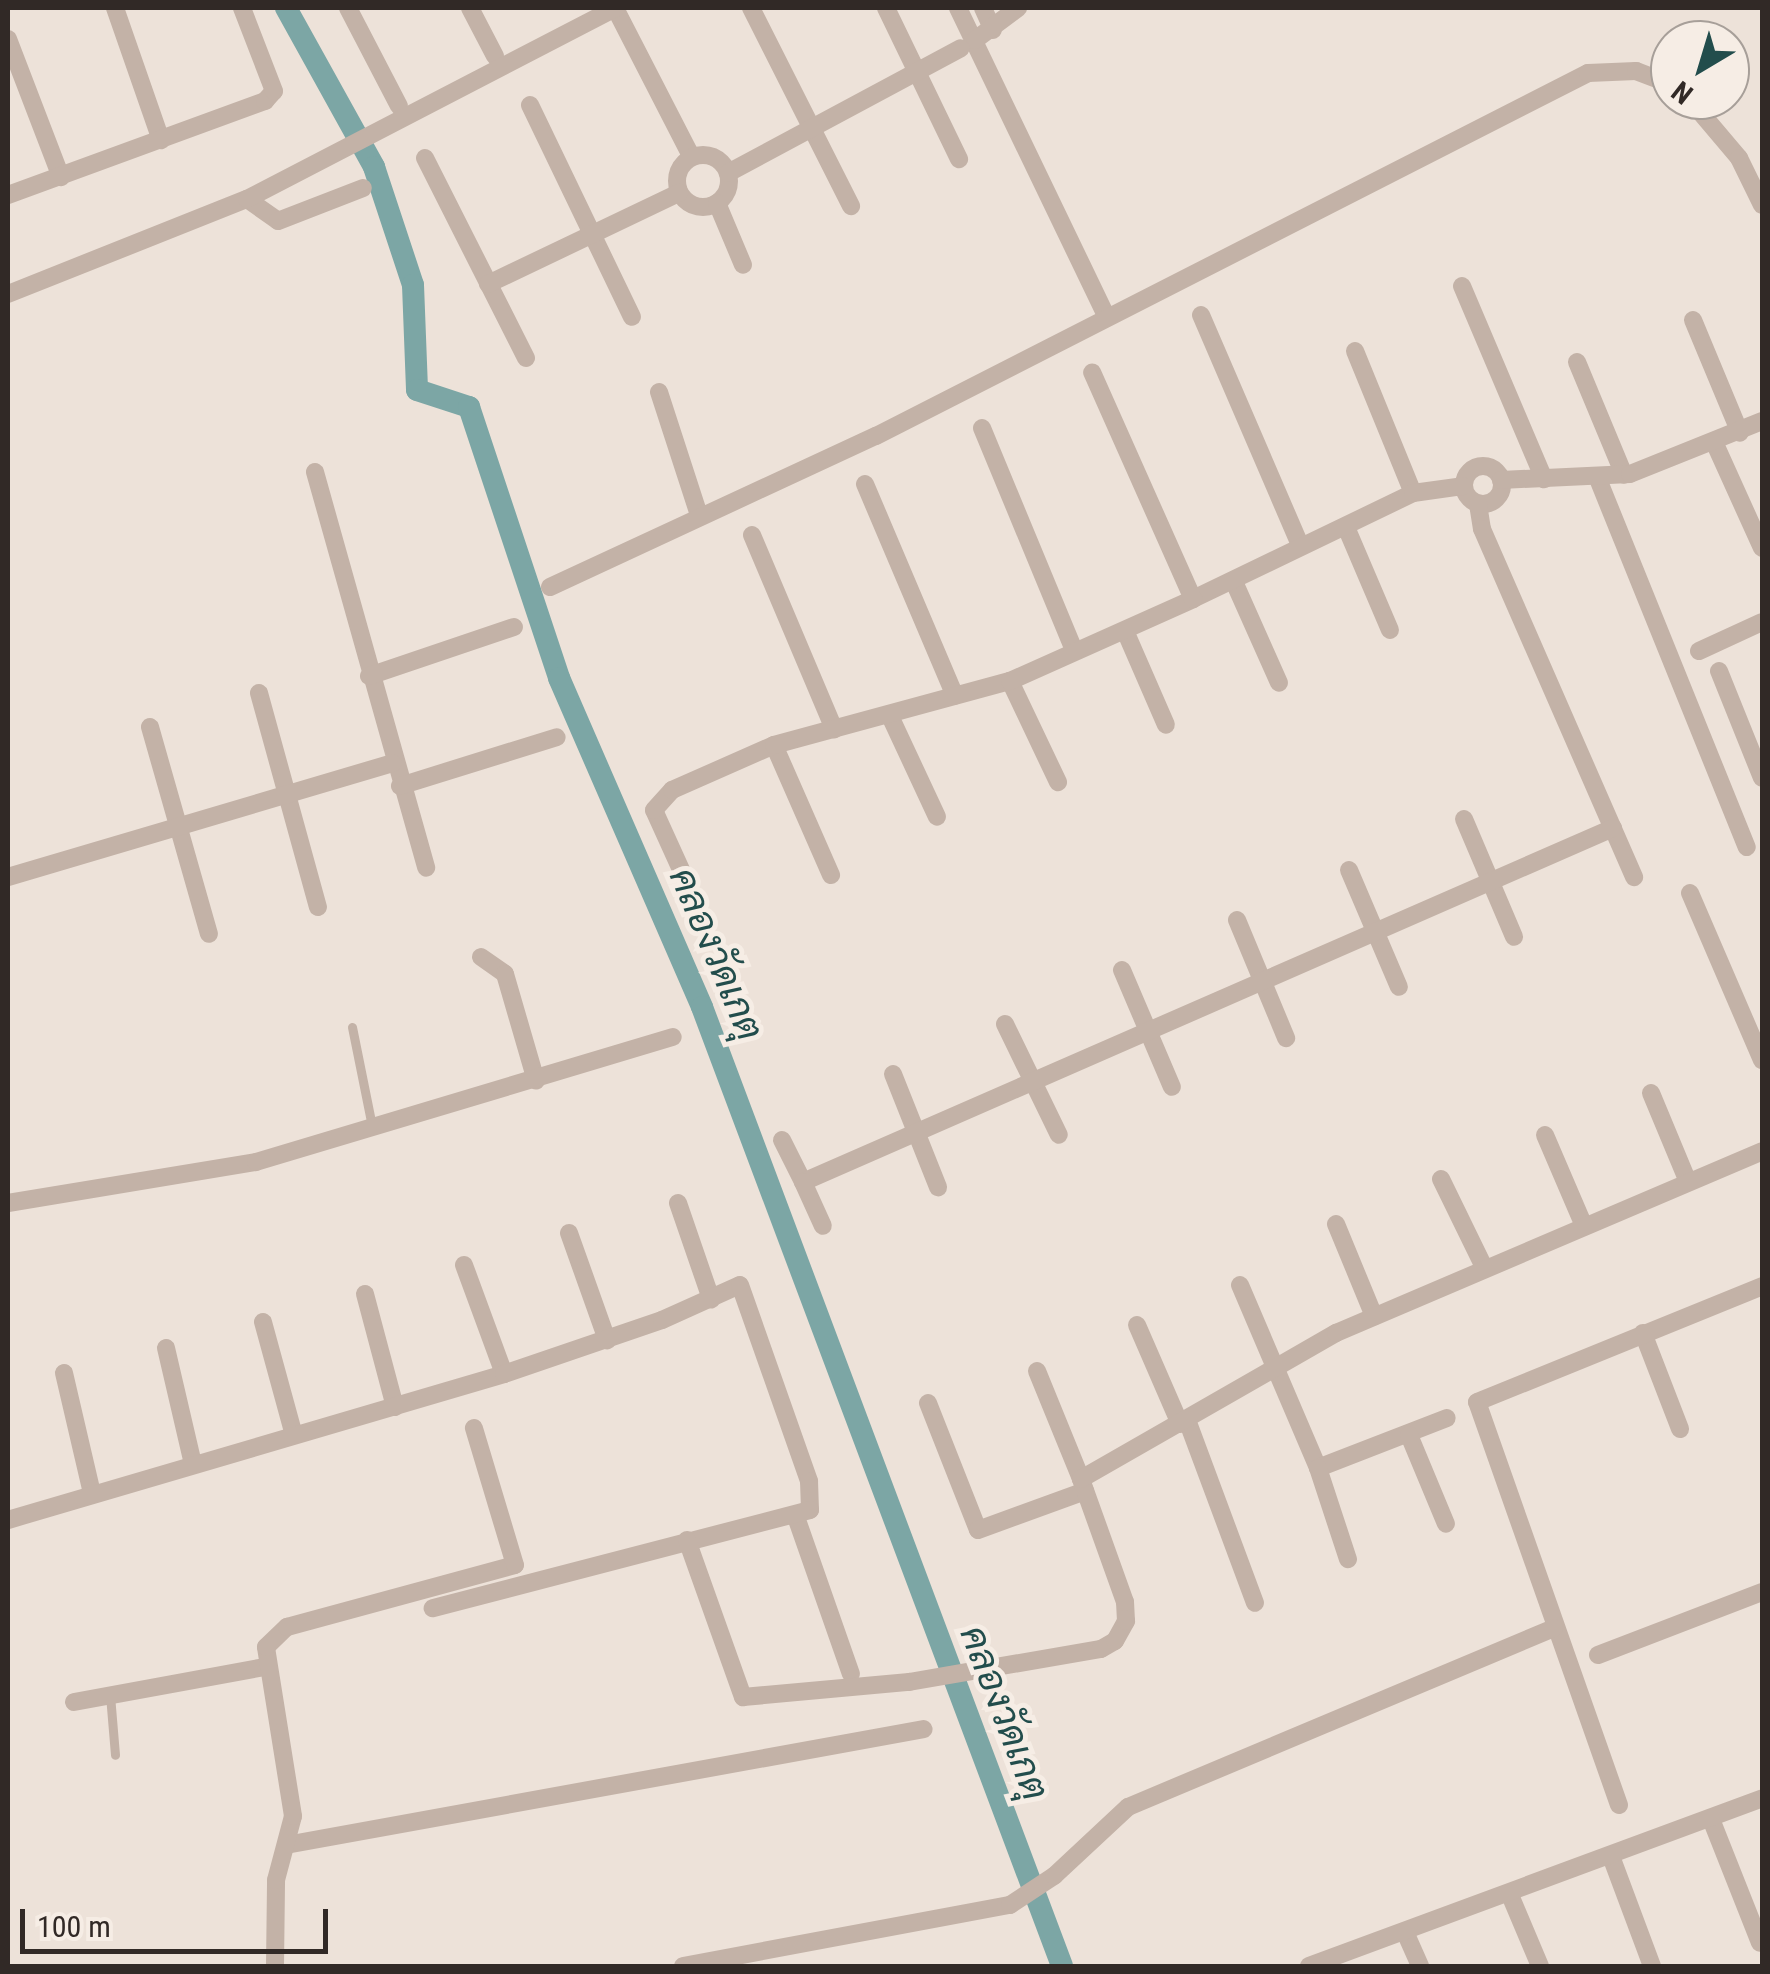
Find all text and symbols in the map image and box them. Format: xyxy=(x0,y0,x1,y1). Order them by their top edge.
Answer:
north arrow xyxy=(1650,20,1750,120)
text: N xyxy=(1666,74,1699,111)
water label: คลองวัดเกตุ xyxy=(659,861,773,1047)
water label: คลองวัดเกตุ xyxy=(950,1619,1058,1807)
scale bar xyxy=(25,1889,332,1951)
text: 100 m xyxy=(37,1909,111,1944)

